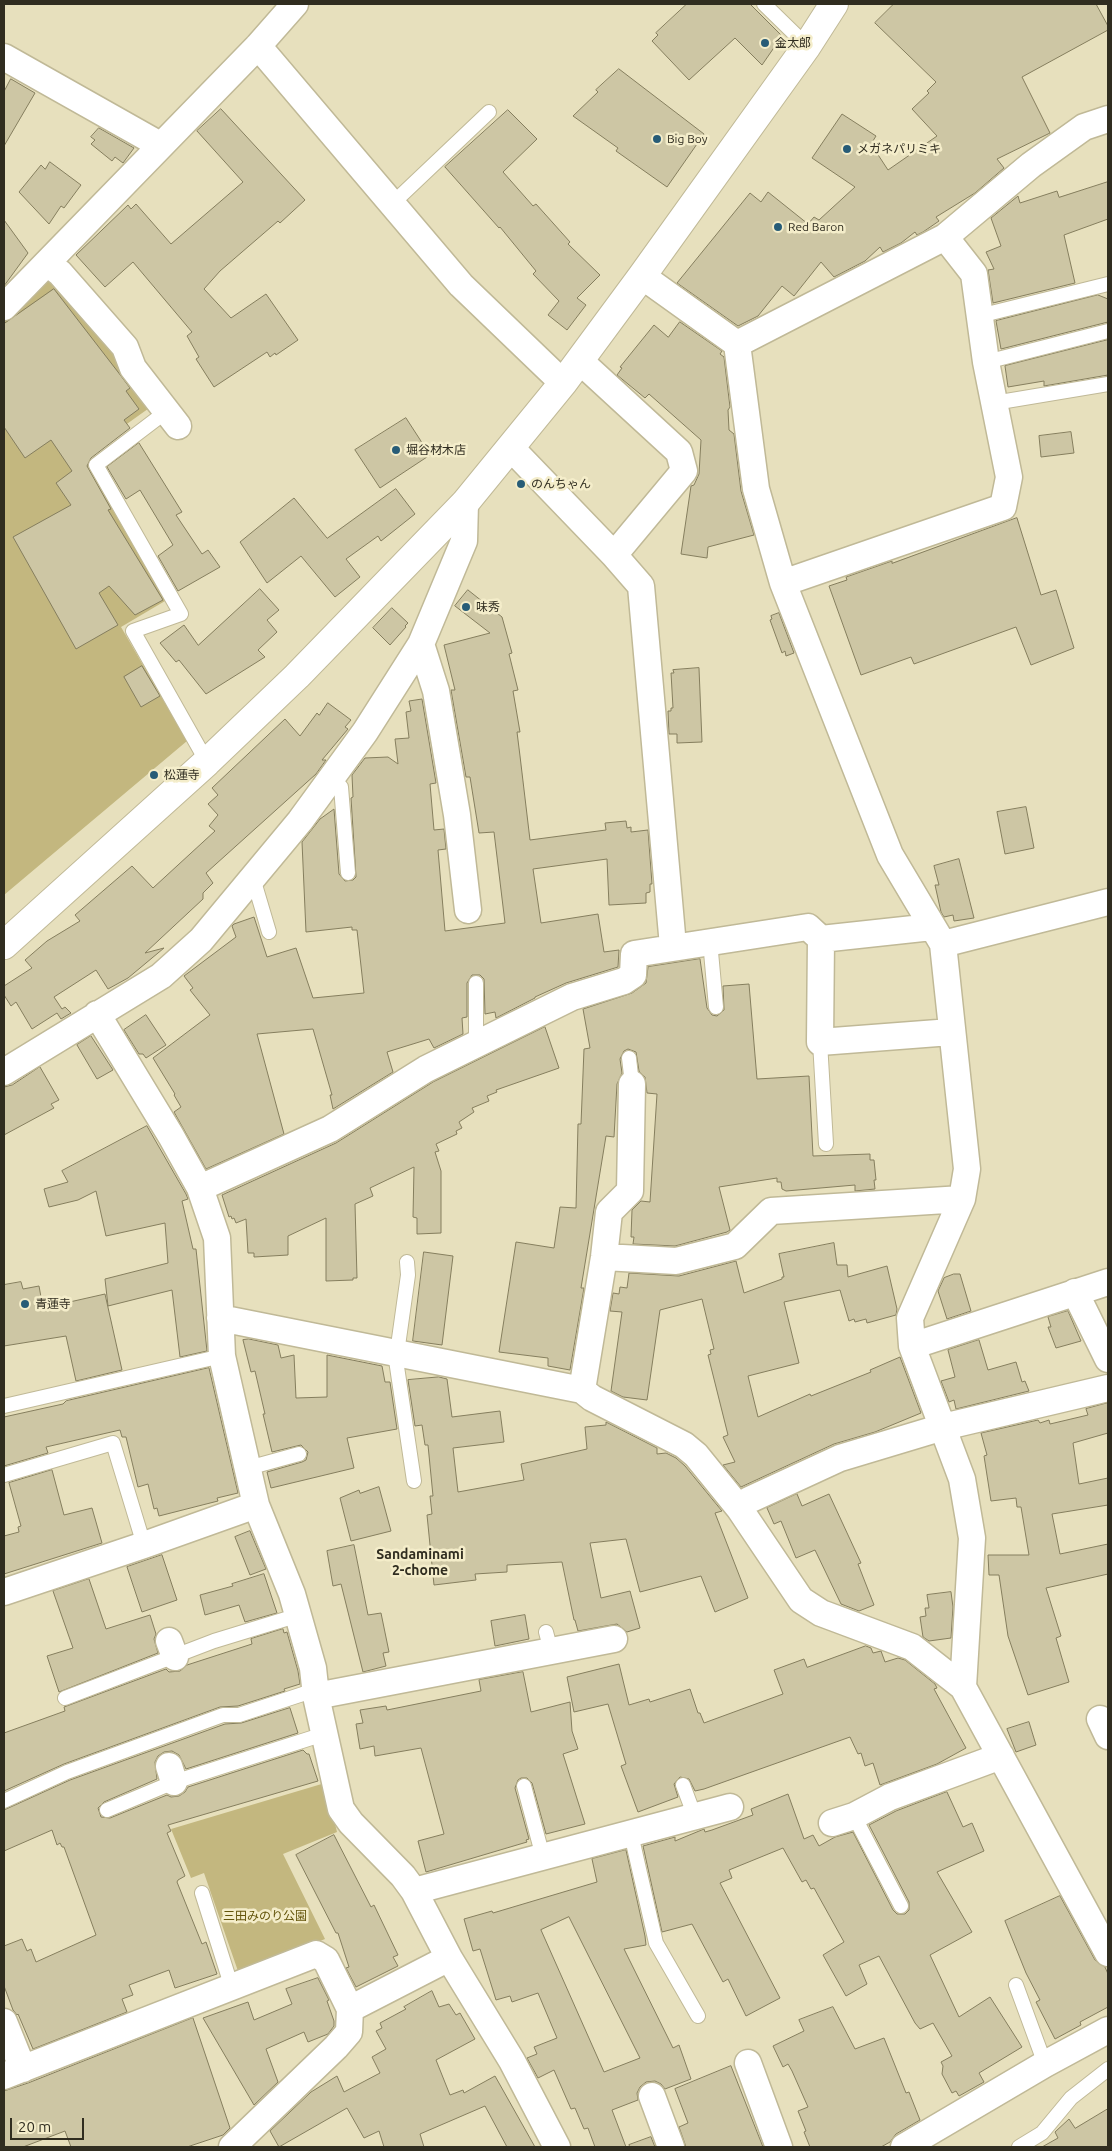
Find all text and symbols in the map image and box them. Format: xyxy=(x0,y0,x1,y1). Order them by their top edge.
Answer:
place label: 金太郎 xyxy=(775,36,811,50)
marker: 金太郎 xyxy=(759,37,771,49)
place label: Big Boy xyxy=(667,132,708,146)
marker: Big Boy xyxy=(651,133,663,145)
place label: メガネパリミキ xyxy=(857,142,941,156)
marker: メガネパリミキ xyxy=(841,143,853,155)
place label: Red Baron xyxy=(788,220,844,234)
marker: Red Baron xyxy=(772,221,784,233)
place label: 堀谷材木店 xyxy=(406,443,466,457)
marker: 堀谷材木店 xyxy=(390,444,402,456)
place label: のんちゃん xyxy=(531,477,591,491)
marker: のんちゃん xyxy=(515,478,527,490)
place label: 味秀 xyxy=(476,600,500,614)
marker: 味秀 xyxy=(460,601,472,613)
place label: 松蓮寺 xyxy=(164,768,200,782)
marker: 松蓮寺 xyxy=(148,769,160,781)
place label: 青蓮寺 xyxy=(35,1297,71,1311)
marker: 青蓮寺 xyxy=(19,1298,31,1310)
district label: Sandaminami 2-chome xyxy=(376,1546,464,1578)
park label: 三田みのり公園 xyxy=(223,1909,307,1923)
scale bar xyxy=(12,2108,86,2140)
text: 20 m xyxy=(18,2118,51,2135)

